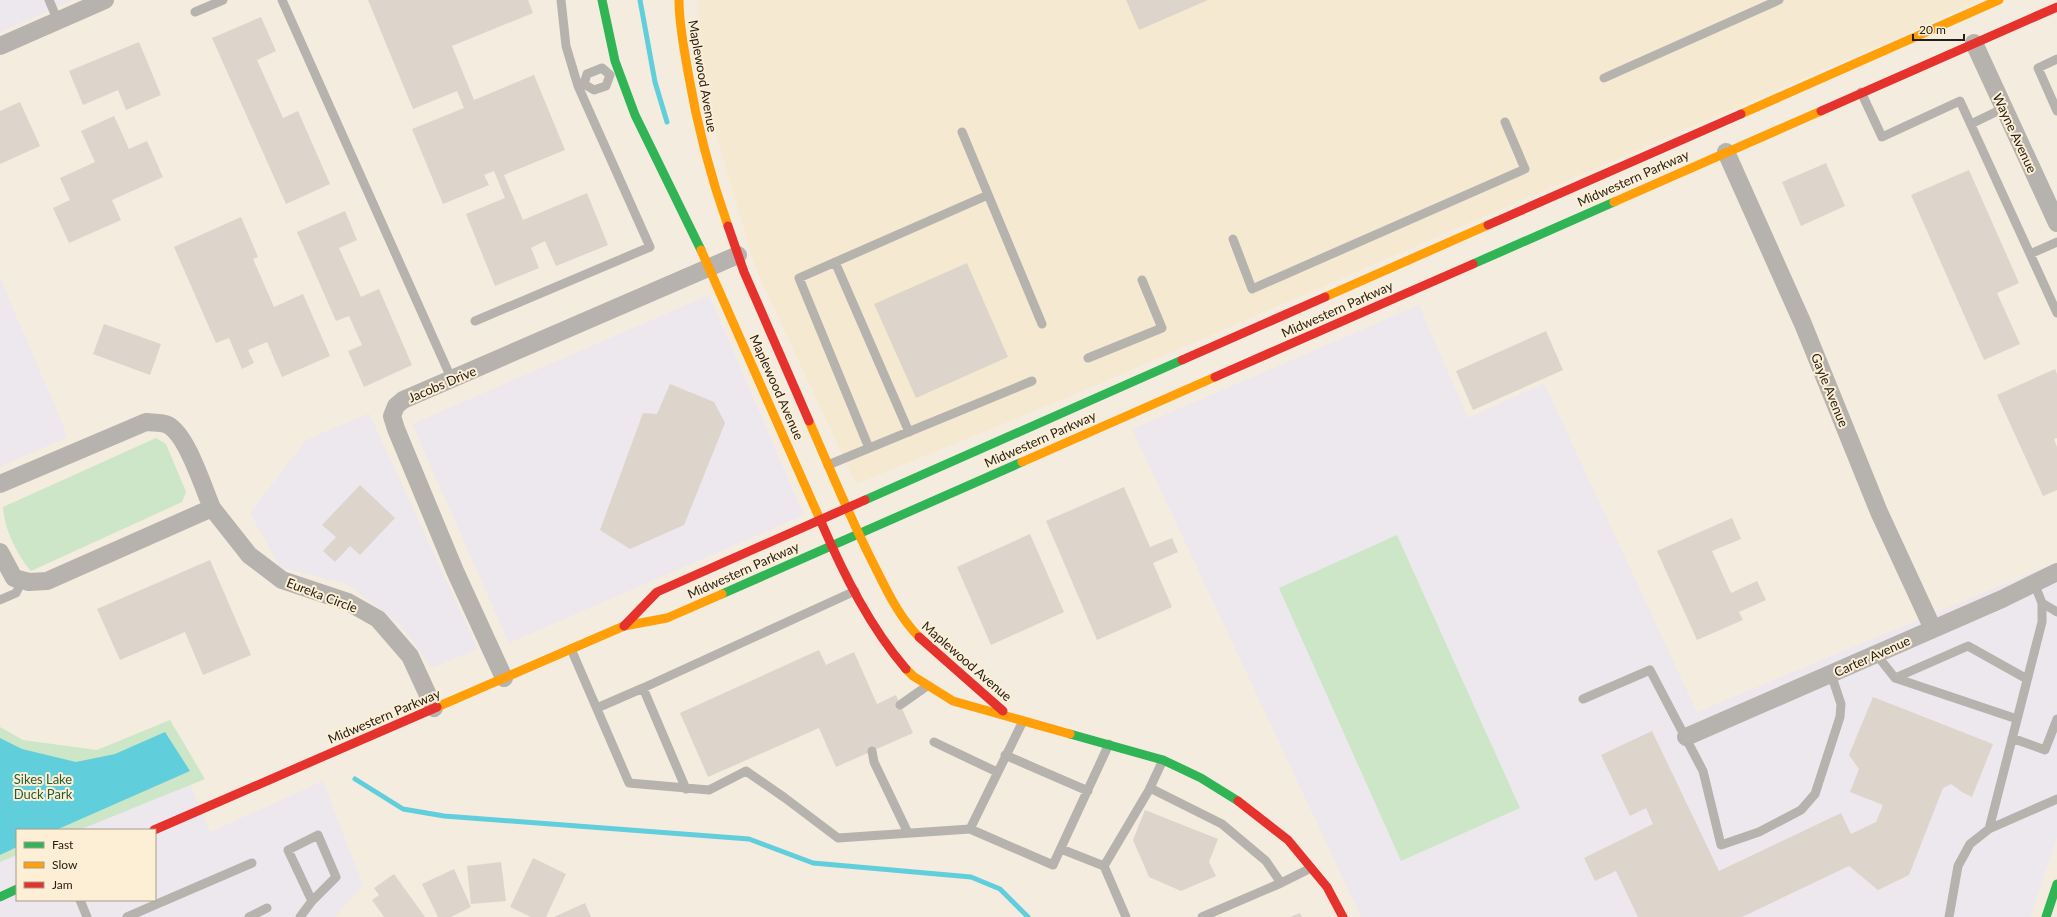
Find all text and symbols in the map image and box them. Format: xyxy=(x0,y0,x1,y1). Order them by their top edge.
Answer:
scale bar xyxy=(1913,16,1964,42)
street label: Maplewood Avenue xyxy=(685,19,721,133)
text: 20 m xyxy=(1919,22,1946,37)
street label: Wayne Avenue xyxy=(1990,91,2040,175)
street label: Midwestern Parkway xyxy=(1575,146,1691,210)
street label: Midwestern Parkway xyxy=(1279,277,1395,341)
street label: Maplewood Avenue xyxy=(747,332,807,442)
street label: Gayle Avenue xyxy=(1808,351,1852,429)
street label: Jacobs Drive xyxy=(406,362,479,406)
street label: Midwestern Parkway xyxy=(982,407,1098,471)
street label: Midwestern Parkway xyxy=(685,538,801,602)
street label: Eureka Circle xyxy=(284,574,360,616)
street label: Maplewood Avenue xyxy=(919,618,1015,704)
street label: Carter Avenue xyxy=(1831,632,1913,680)
street label: Midwestern Parkway xyxy=(325,685,443,747)
park label: Sikes Lake Duck Park xyxy=(14,771,73,802)
legend xyxy=(16,829,156,901)
text: Fast xyxy=(52,837,74,852)
text: Slow xyxy=(52,857,78,872)
text: Jam xyxy=(52,877,73,892)

